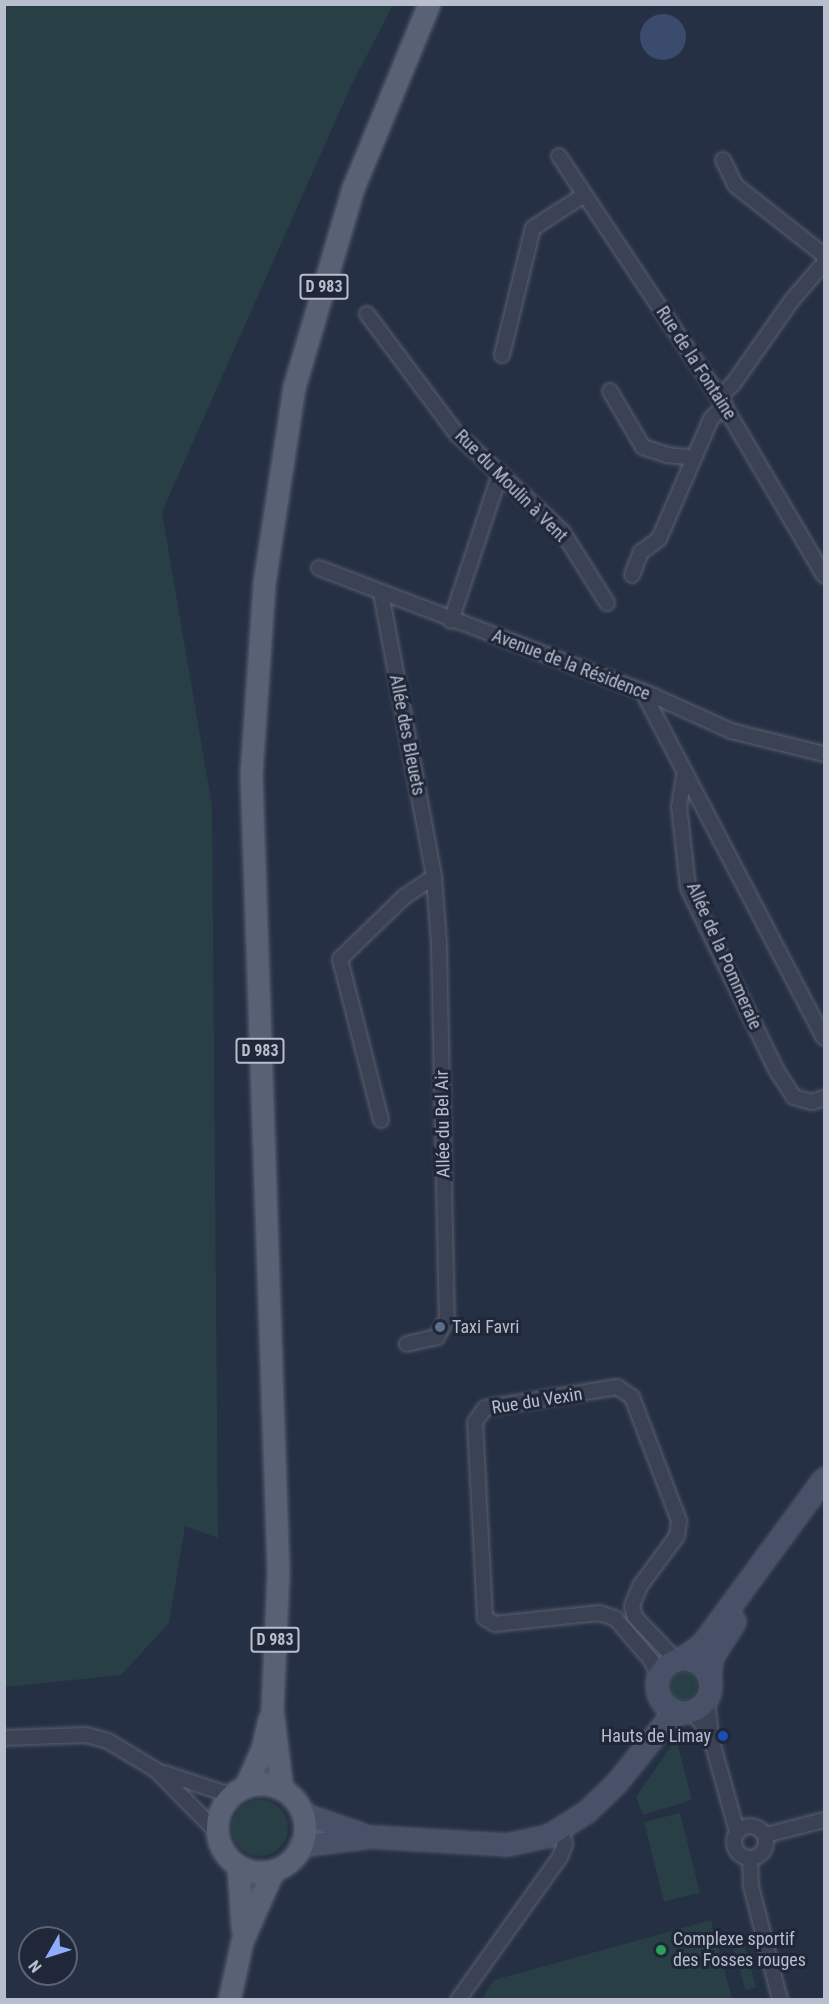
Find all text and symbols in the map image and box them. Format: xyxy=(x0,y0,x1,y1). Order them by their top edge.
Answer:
road number: D 983 xyxy=(298,274,350,300)
street label: Rue de la Fontaine xyxy=(651,302,741,424)
street label: Rue du Moulin à Vent xyxy=(450,425,572,547)
street label: Avenue de la Résidence xyxy=(489,625,653,705)
street label: Allée des Bleuets xyxy=(385,673,429,797)
street label: Allée de la Pommeraie xyxy=(682,879,766,1033)
road number: D 983 xyxy=(234,1038,286,1064)
street label: Allée du Bel Air xyxy=(431,1070,455,1178)
place label: Taxi Favri xyxy=(452,1316,519,1338)
marker: Taxi Favri xyxy=(433,1320,447,1334)
street label: Rue du Vexin xyxy=(490,1383,584,1419)
road number: D 983 xyxy=(250,1627,300,1653)
place label: Hauts de Limay xyxy=(601,1725,711,1747)
marker: Hauts de Limay xyxy=(716,1729,730,1743)
north arrow xyxy=(18,1926,78,1986)
place label: Complexe sportif des Fosses rouges xyxy=(673,1929,806,1972)
marker: Complexe sportif des Fosses rouges xyxy=(654,1943,668,1957)
text: N xyxy=(25,1957,46,1976)

